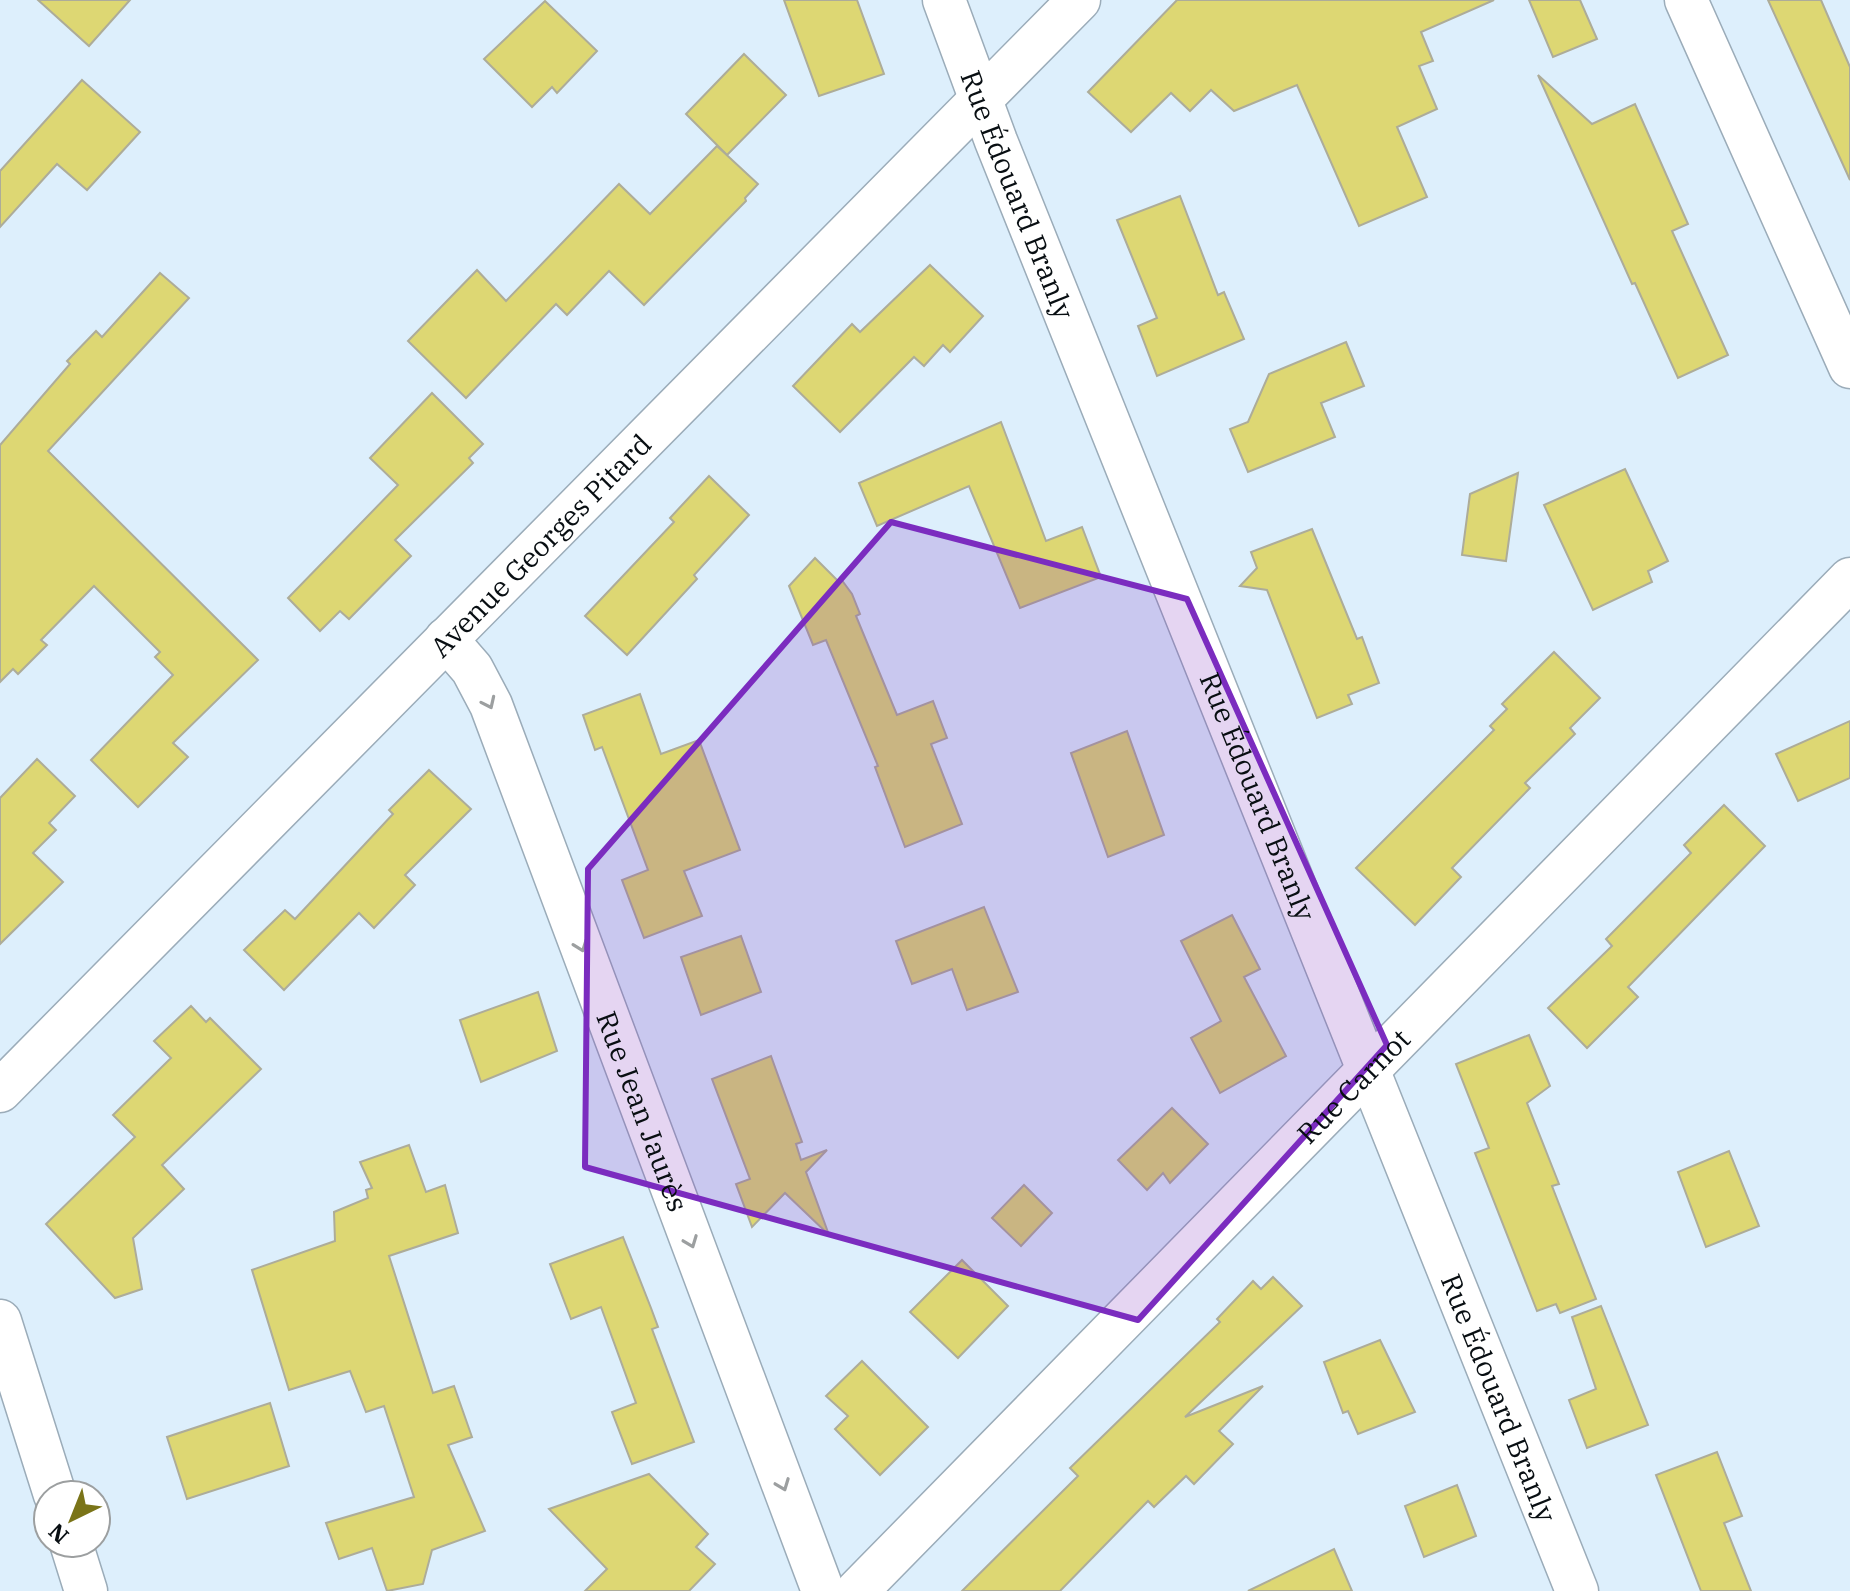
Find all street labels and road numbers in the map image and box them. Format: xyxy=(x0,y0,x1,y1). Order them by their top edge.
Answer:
street label: Rue Édouard Branly xyxy=(953,65,1084,324)
street label: Avenue Georges Pitard xyxy=(422,425,659,664)
street label: Rue Édouard Branly xyxy=(1192,667,1325,926)
street label: Rue Jean Jaurès xyxy=(589,1006,698,1216)
street label: Rue Carnot xyxy=(1288,1020,1418,1151)
street label: Rue Édouard Branly xyxy=(1433,1268,1566,1527)

